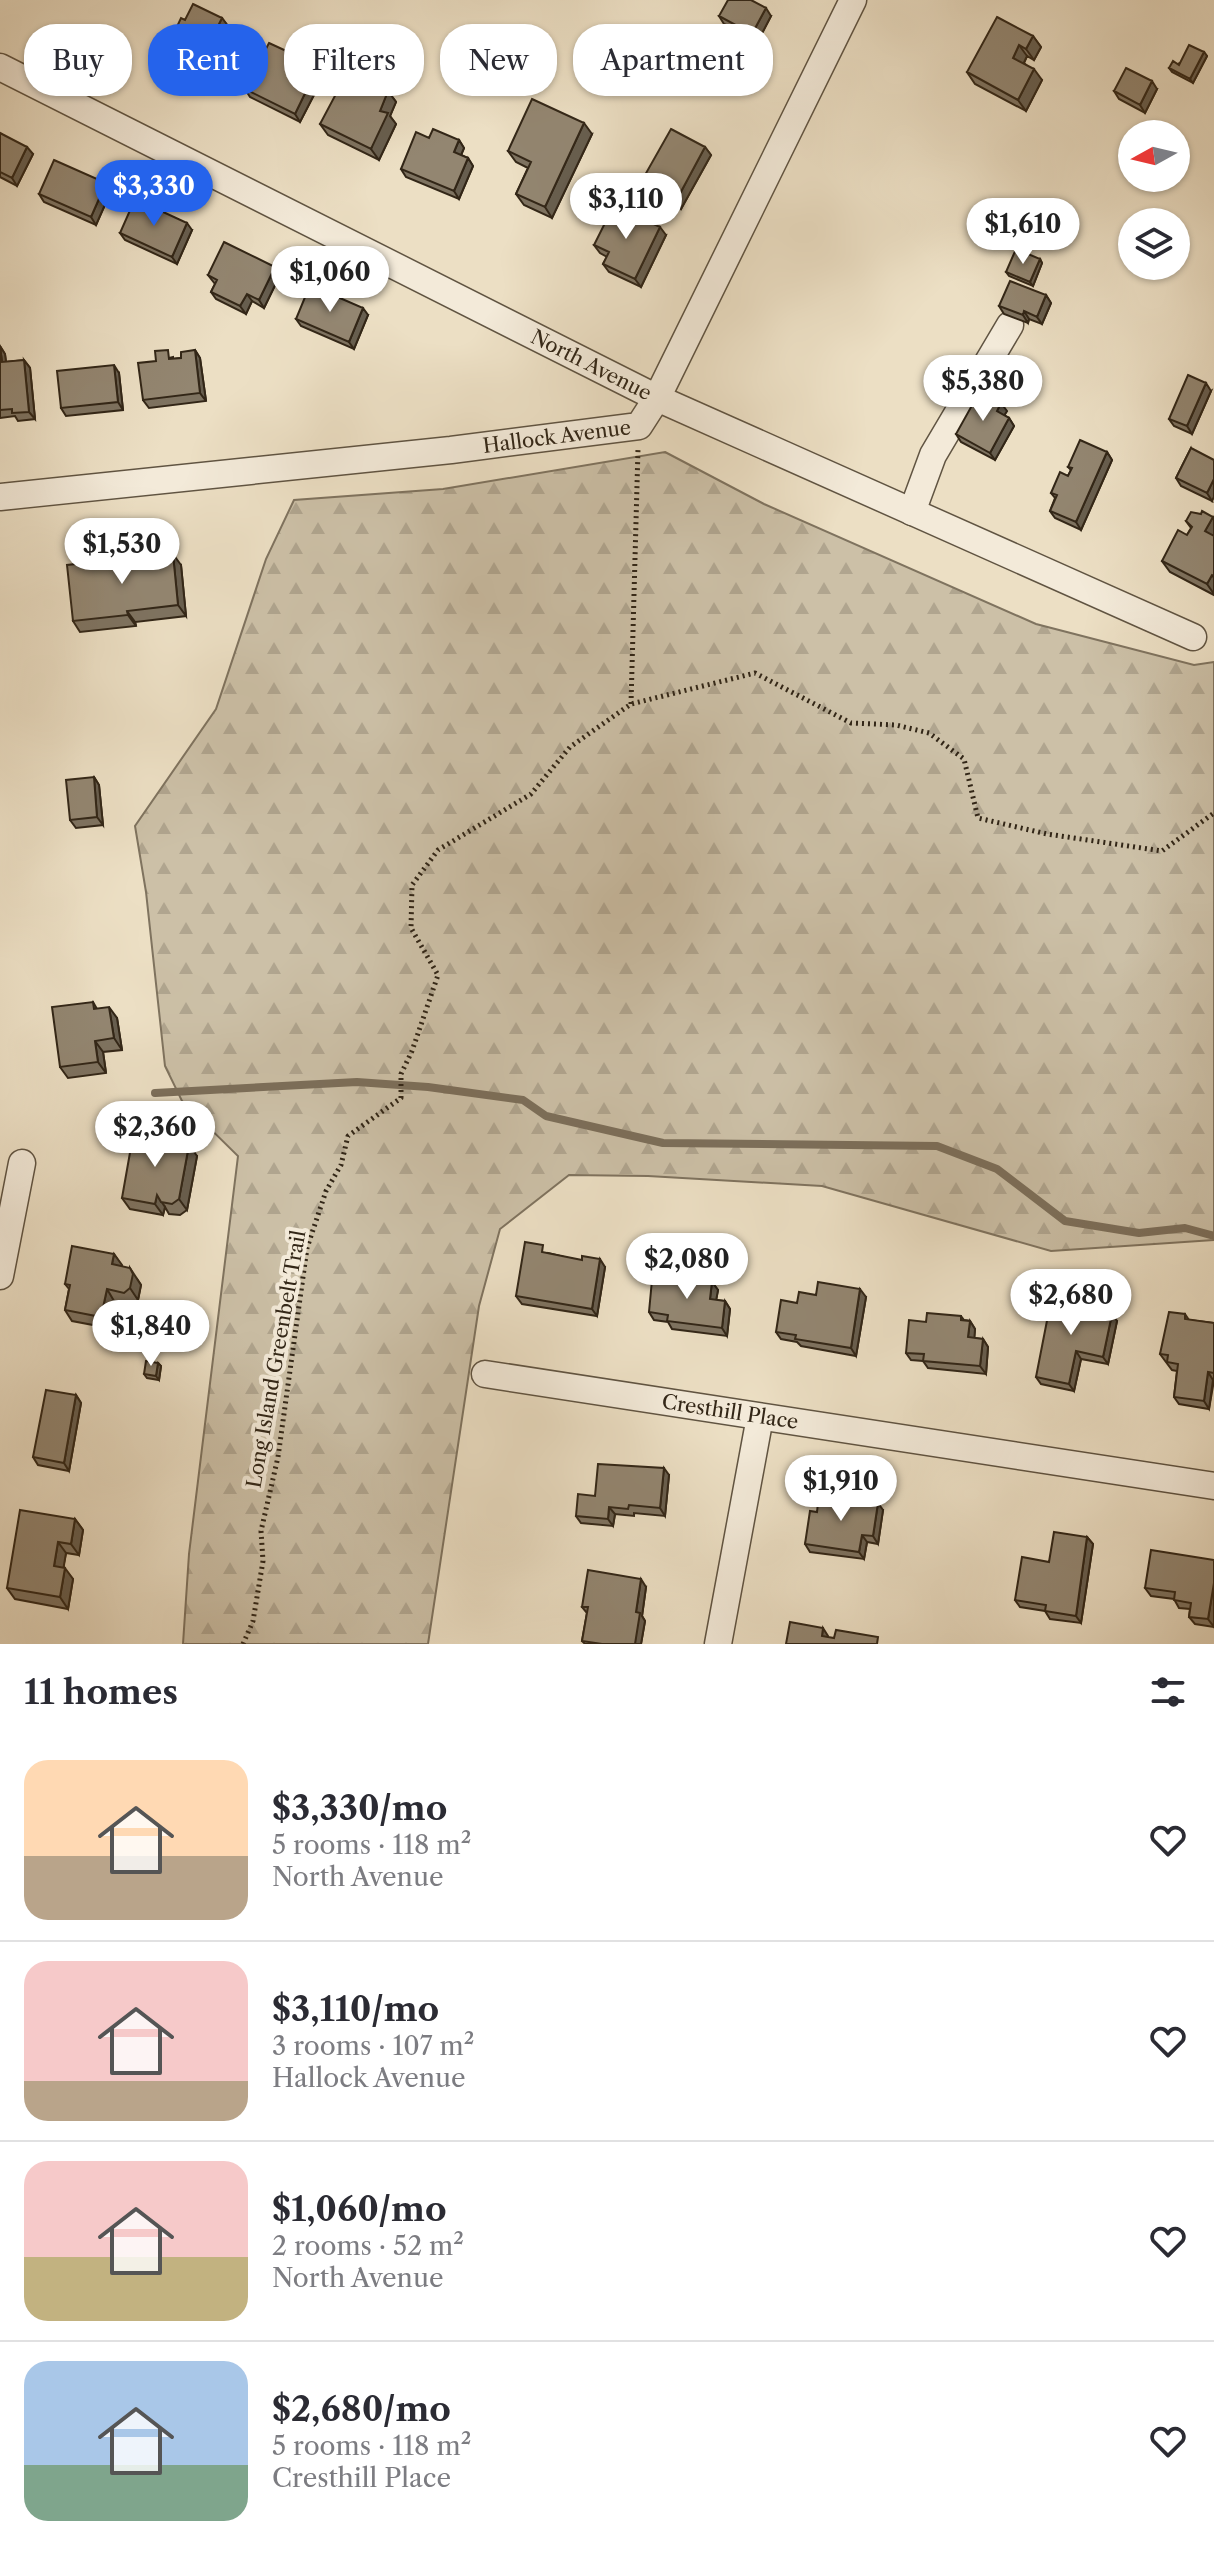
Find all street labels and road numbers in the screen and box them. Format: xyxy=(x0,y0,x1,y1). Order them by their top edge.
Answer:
street label: North Avenue xyxy=(527,324,656,405)
street label: Hallock Avenue xyxy=(481,415,632,458)
street label: Long Island Greenbelt Trail xyxy=(241,1228,311,1490)
street label: Cresthill Place xyxy=(660,1389,800,1434)

